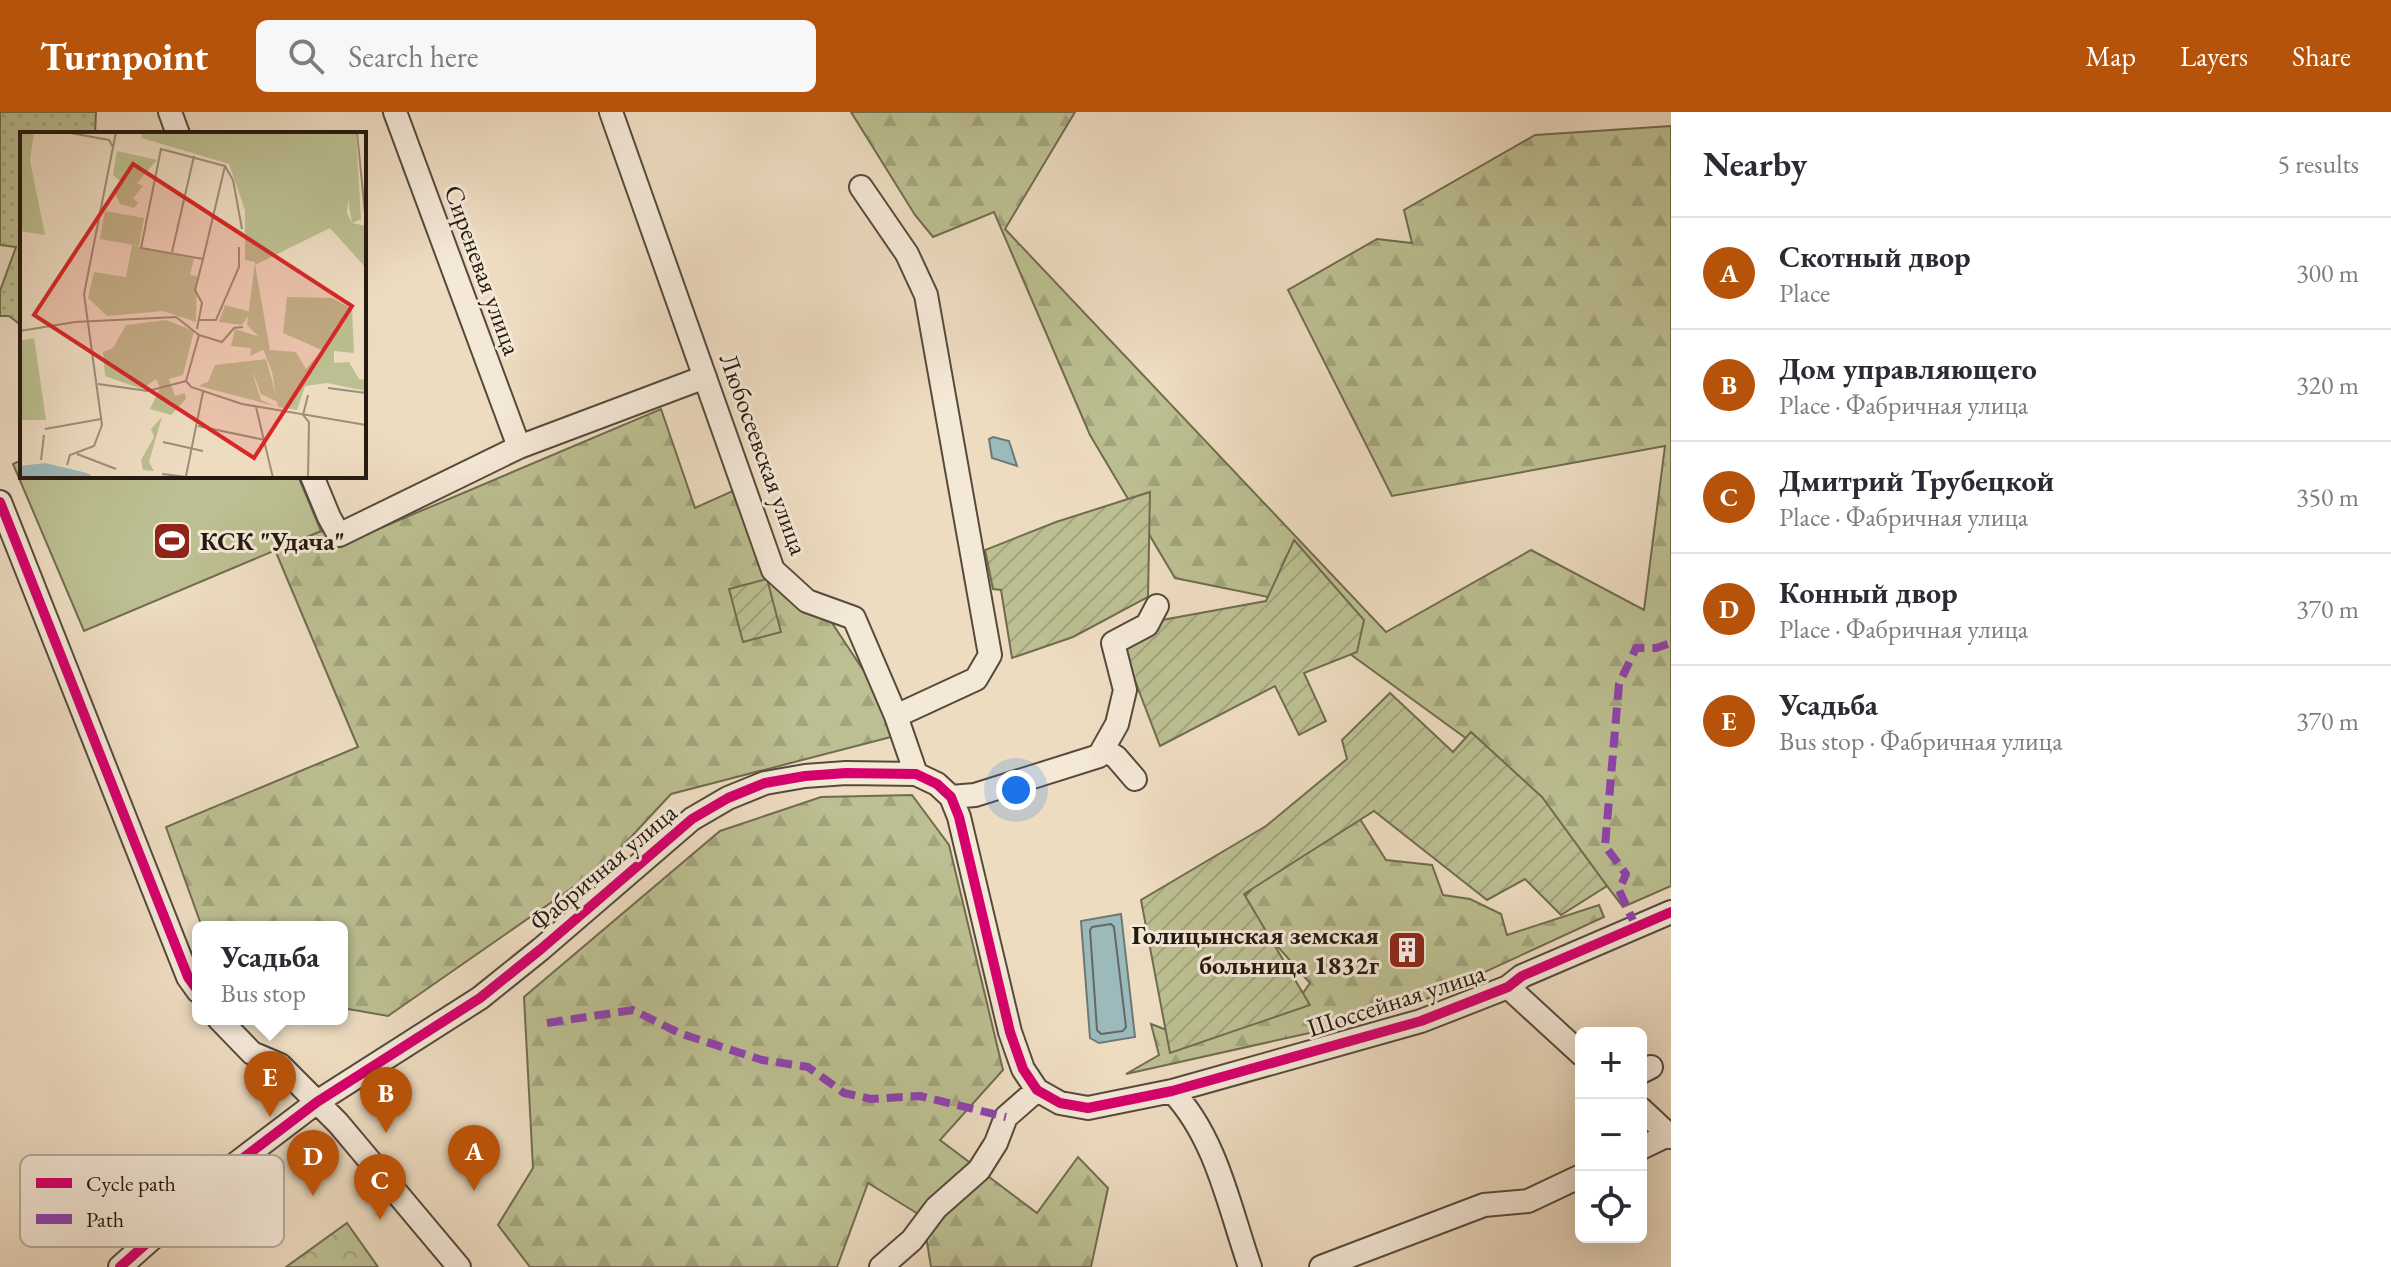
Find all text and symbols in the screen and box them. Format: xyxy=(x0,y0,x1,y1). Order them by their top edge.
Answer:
search box xyxy=(256,20,816,92)
text: Turnpoint xyxy=(40,32,208,81)
icon: search xyxy=(284,34,328,78)
text: Search here xyxy=(348,37,479,76)
text: Map xyxy=(2086,38,2136,74)
text: Layers xyxy=(2180,38,2248,74)
text: Share xyxy=(2292,38,2351,74)
inset map xyxy=(20,132,366,478)
text: Nearby xyxy=(1703,142,1807,186)
text: 5 results xyxy=(2278,147,2359,181)
street label: Сиреневая улица xyxy=(437,180,530,360)
text: Скотный двор xyxy=(1779,237,1971,276)
text: A xyxy=(1720,256,1738,290)
text: 300 m xyxy=(2296,256,2359,290)
text: Place xyxy=(1779,276,1830,310)
street label: Любосеевская улица xyxy=(712,349,816,560)
text: Дом управляющего xyxy=(1779,349,2037,388)
text: B xyxy=(1721,368,1737,402)
text: 320 m xyxy=(2296,368,2359,402)
text: Place · Фабричная улица xyxy=(1779,388,2028,422)
text: Дмитрий Трубецкой xyxy=(1779,461,2054,500)
text: C xyxy=(1720,480,1738,514)
text: 350 m xyxy=(2296,480,2359,514)
text: Place · Фабричная улица xyxy=(1779,500,2028,534)
sports icon: КСК "Удача" xyxy=(151,520,193,562)
place label: КСК "Удача" xyxy=(200,524,345,558)
text: Конный двор xyxy=(1779,573,1958,612)
text: D xyxy=(1719,592,1739,626)
text: 370 m xyxy=(2296,592,2359,626)
text: Place · Фабричная улица xyxy=(1779,612,2028,646)
text: Усадьба xyxy=(1779,685,1878,724)
text: E xyxy=(1722,704,1736,738)
text: 370 m xyxy=(2296,704,2359,738)
text: Bus stop · Фабричная улица xyxy=(1779,724,2063,758)
your location xyxy=(996,770,1036,810)
street label: Фабричная улица xyxy=(522,795,684,939)
place label: Голицынская земская больница 1832г xyxy=(1131,918,1380,982)
popup xyxy=(192,921,348,1025)
building icon: Голицынская земская больница 1832г xyxy=(1386,929,1428,971)
text: Усадьба xyxy=(221,937,320,976)
street label: Шоссейная улица xyxy=(1303,955,1490,1045)
text: Bus stop xyxy=(221,976,306,1010)
map controls xyxy=(1575,1027,1647,1243)
button: + xyxy=(1575,1027,1647,1099)
pin: E xyxy=(244,1051,296,1117)
pin: B xyxy=(360,1067,412,1133)
button: − xyxy=(1575,1099,1647,1171)
pin: A xyxy=(448,1125,500,1191)
pin: D xyxy=(287,1130,339,1196)
pin: C xyxy=(354,1154,406,1220)
legend xyxy=(20,1155,284,1247)
text: Cycle path xyxy=(86,1169,176,1198)
button: locate xyxy=(1575,1171,1647,1243)
text: Path xyxy=(86,1205,124,1234)

